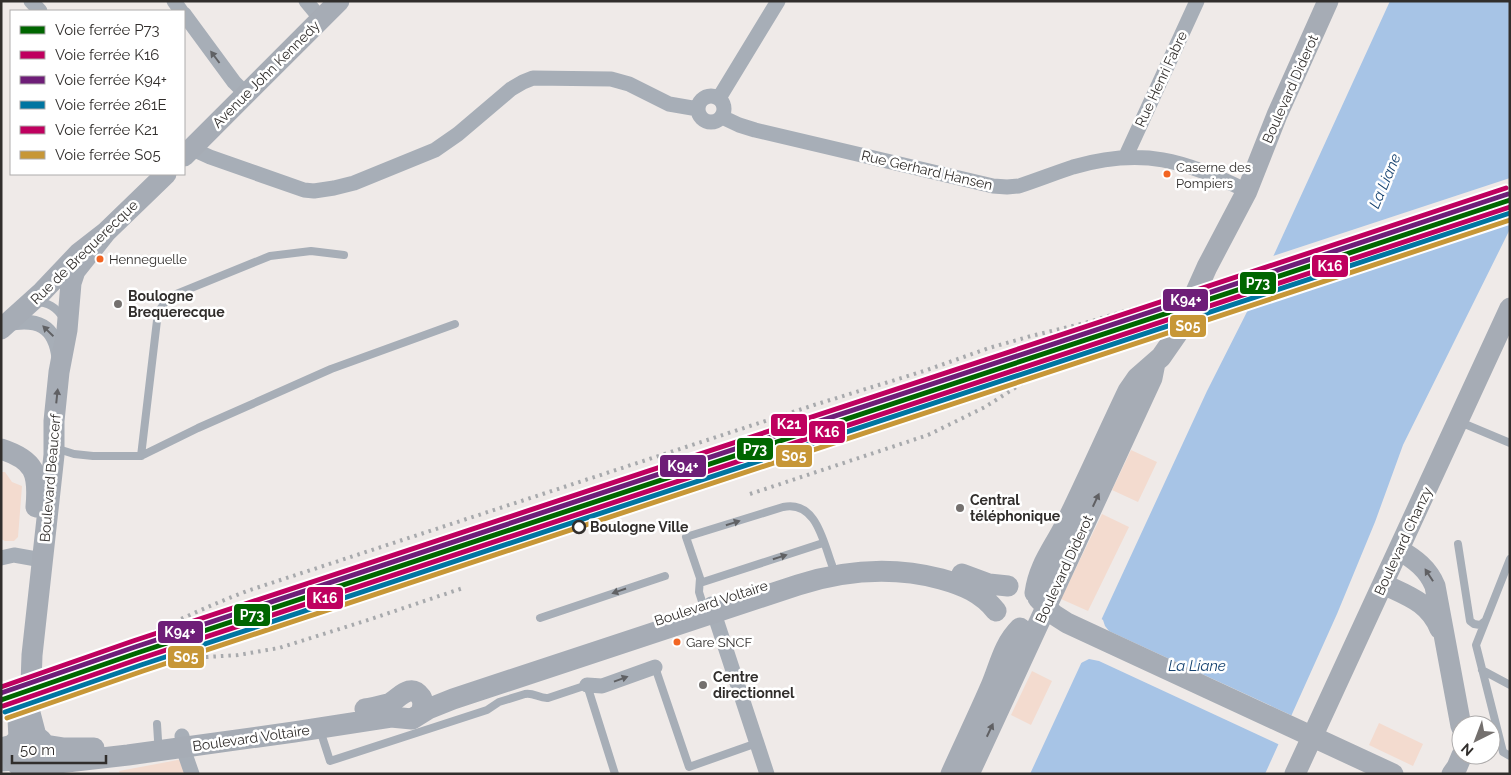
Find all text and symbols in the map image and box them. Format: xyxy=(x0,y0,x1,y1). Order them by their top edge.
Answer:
legend xyxy=(10,10,185,175)
street label: Avenue John Kennedy xyxy=(209,17,323,131)
text: Voie ferrée P73 xyxy=(55,21,160,39)
street label: Rue Henri Fabre xyxy=(1132,29,1190,129)
street label: Boulevard Diderot xyxy=(1259,32,1321,146)
text: Voie ferrée K16 xyxy=(55,46,159,64)
one-way arrow xyxy=(210,50,220,64)
text: Voie ferrée K94+ xyxy=(55,71,167,89)
text: Voie ferrée 261E xyxy=(55,96,167,114)
text: Voie ferrée K21 xyxy=(55,121,159,139)
text: Voie ferrée S05 xyxy=(55,146,161,164)
street label: Rue Gerhard Hansen xyxy=(860,147,994,193)
water label: La Liane xyxy=(1365,151,1405,211)
place label: Caserne des Pompiers xyxy=(1176,160,1251,191)
marker: Caserne des Pompiers xyxy=(1162,169,1172,179)
street label: Rue de Brequerecque xyxy=(27,197,141,307)
place label: Henneguelle xyxy=(109,252,187,267)
marker: Henneguelle xyxy=(95,254,105,264)
line badge: K16 xyxy=(1311,254,1349,278)
text: K16 xyxy=(1318,258,1342,274)
line badge: P73 xyxy=(1239,271,1277,295)
text: P73 xyxy=(1246,275,1270,291)
place label: Boulogne Brequerecque xyxy=(128,288,225,320)
line badge: K94+ xyxy=(1162,288,1209,312)
text: K94+ xyxy=(1170,292,1202,308)
marker: Boulogne Brequerecque xyxy=(112,298,124,310)
line badge: S05 xyxy=(1169,314,1207,338)
text: S05 xyxy=(1176,318,1201,334)
one-way arrow xyxy=(42,325,54,337)
one-way arrow xyxy=(53,388,61,404)
street label: Boulevard Beaucerf xyxy=(36,412,64,543)
line badge: K21 xyxy=(770,413,808,437)
text: K21 xyxy=(777,416,801,432)
line badge: K16 xyxy=(808,420,846,444)
text: K16 xyxy=(815,424,839,440)
line badge: P73 xyxy=(736,437,774,461)
text: P73 xyxy=(743,441,767,457)
line badge: S05 xyxy=(775,444,813,468)
text: S05 xyxy=(782,448,807,464)
line badge: K94+ xyxy=(659,454,707,478)
text: K94+ xyxy=(667,458,699,474)
street label: Boulevard Chanzy xyxy=(1371,484,1435,598)
place label: Central téléphonique xyxy=(970,492,1061,524)
one-way arrow xyxy=(1092,492,1100,507)
marker: Central téléphonique xyxy=(954,502,966,514)
street label: Boulevard Diderot xyxy=(1032,512,1096,626)
one-way arrow xyxy=(725,518,740,526)
place label: Boulogne Ville xyxy=(590,519,689,535)
marker: Boulogne Ville xyxy=(572,520,586,534)
one-way arrow xyxy=(773,553,788,561)
one-way arrow xyxy=(1424,569,1434,582)
street label: Boulevard Voltaire xyxy=(652,577,770,629)
line badge: K16 xyxy=(306,586,344,610)
one-way arrow xyxy=(611,588,626,596)
text: K16 xyxy=(313,590,337,606)
line badge: P73 xyxy=(233,603,271,627)
text: P73 xyxy=(240,607,264,623)
line badge: K94+ xyxy=(157,620,204,644)
text: K94+ xyxy=(164,624,196,640)
place label: Gare SNCF xyxy=(686,635,753,650)
marker: Gare SNCF xyxy=(672,637,682,647)
line badge: S05 xyxy=(167,645,205,669)
text: S05 xyxy=(174,649,199,665)
water label: La Liane xyxy=(1168,657,1226,675)
place label: Centre directionnel xyxy=(713,669,795,701)
one-way arrow xyxy=(614,675,629,682)
marker: Centre directionnel xyxy=(697,679,709,691)
north arrow xyxy=(1451,715,1501,765)
street label: Boulevard Voltaire xyxy=(191,722,311,754)
one-way arrow xyxy=(985,722,994,737)
scale bar xyxy=(12,732,106,764)
text: N xyxy=(1458,740,1477,759)
text: 50 m xyxy=(20,741,55,759)

